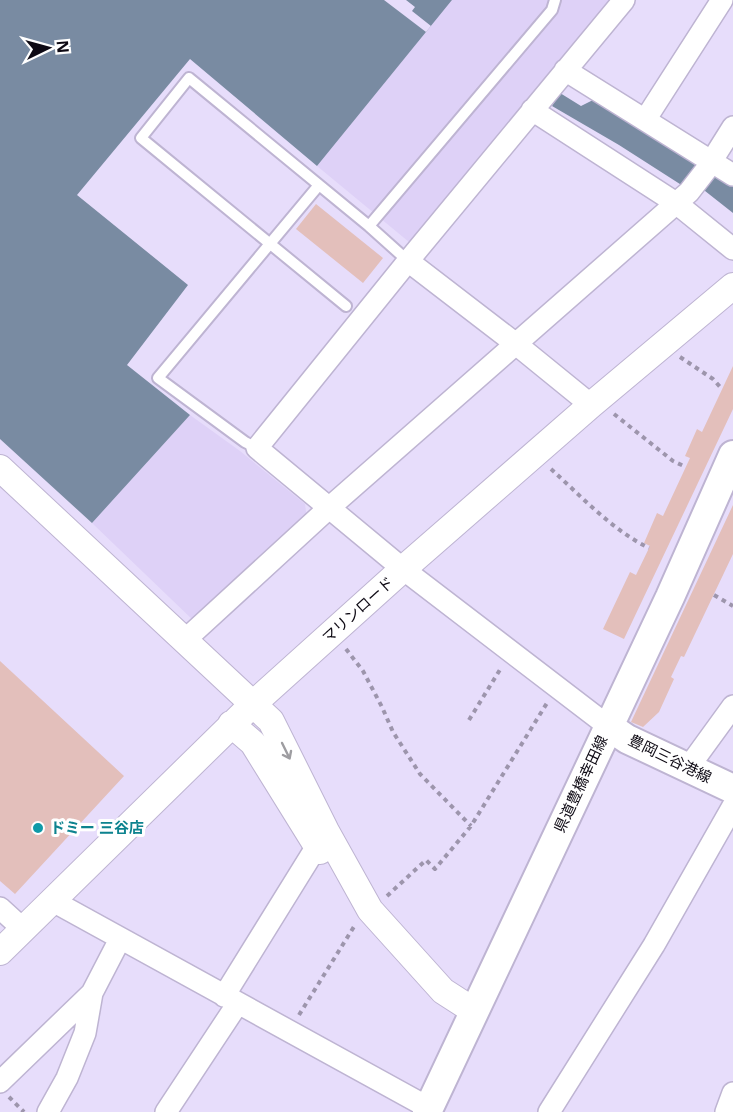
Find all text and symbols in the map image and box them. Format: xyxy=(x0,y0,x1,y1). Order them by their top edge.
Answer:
north arrow xyxy=(18,18,78,78)
text: N xyxy=(51,39,74,54)
street label: マリンロード xyxy=(317,572,397,647)
street label: 豊岡三谷港線 xyxy=(626,729,715,787)
street label: 県道豊橋幸田線 xyxy=(549,732,611,835)
one-way arrow xyxy=(281,741,293,759)
place label: ドミー 三谷店 xyxy=(50,817,144,837)
marker: ドミー 三谷店 xyxy=(31,821,45,835)

